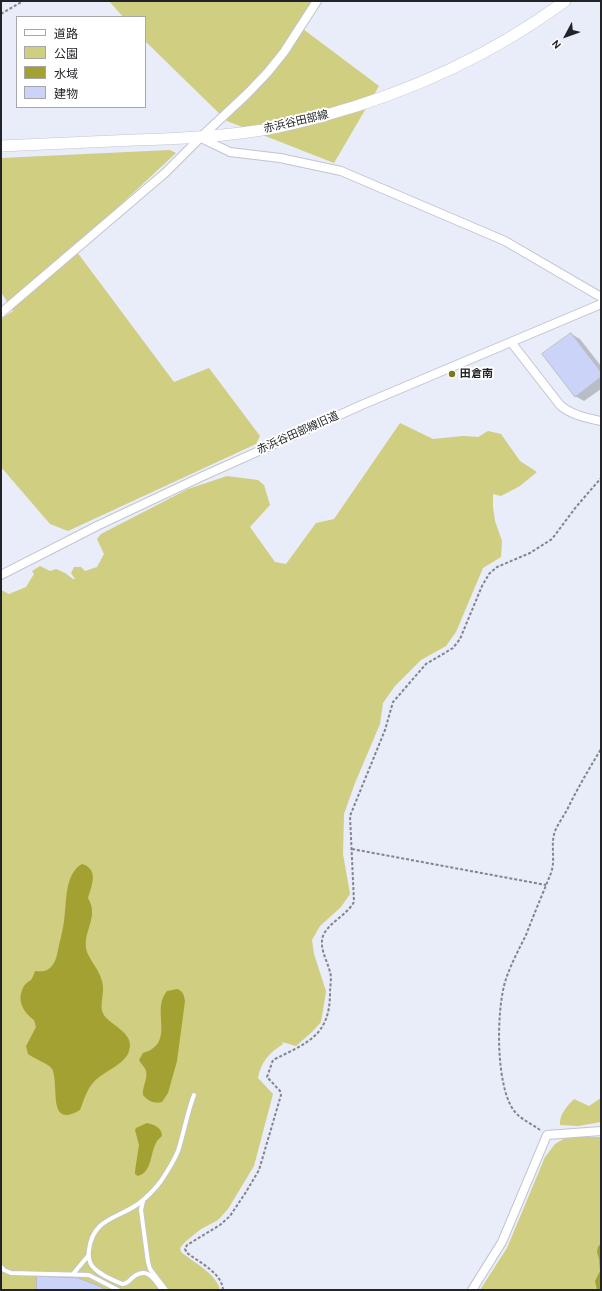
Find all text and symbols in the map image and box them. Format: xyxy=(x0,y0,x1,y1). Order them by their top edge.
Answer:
legend xyxy=(16,16,146,108)
north arrow xyxy=(546,16,586,56)
text: 道路 xyxy=(54,27,78,41)
text: N xyxy=(549,37,564,51)
text: 公園 xyxy=(54,47,78,61)
text: 水域 xyxy=(54,67,78,81)
text: 建物 xyxy=(54,87,78,101)
street label: 赤浜谷田部線 xyxy=(262,108,330,136)
place label: 田倉南 xyxy=(460,367,493,381)
marker: 田倉南 xyxy=(447,369,457,379)
street label: 赤浜谷田部線旧道 xyxy=(255,409,341,457)

